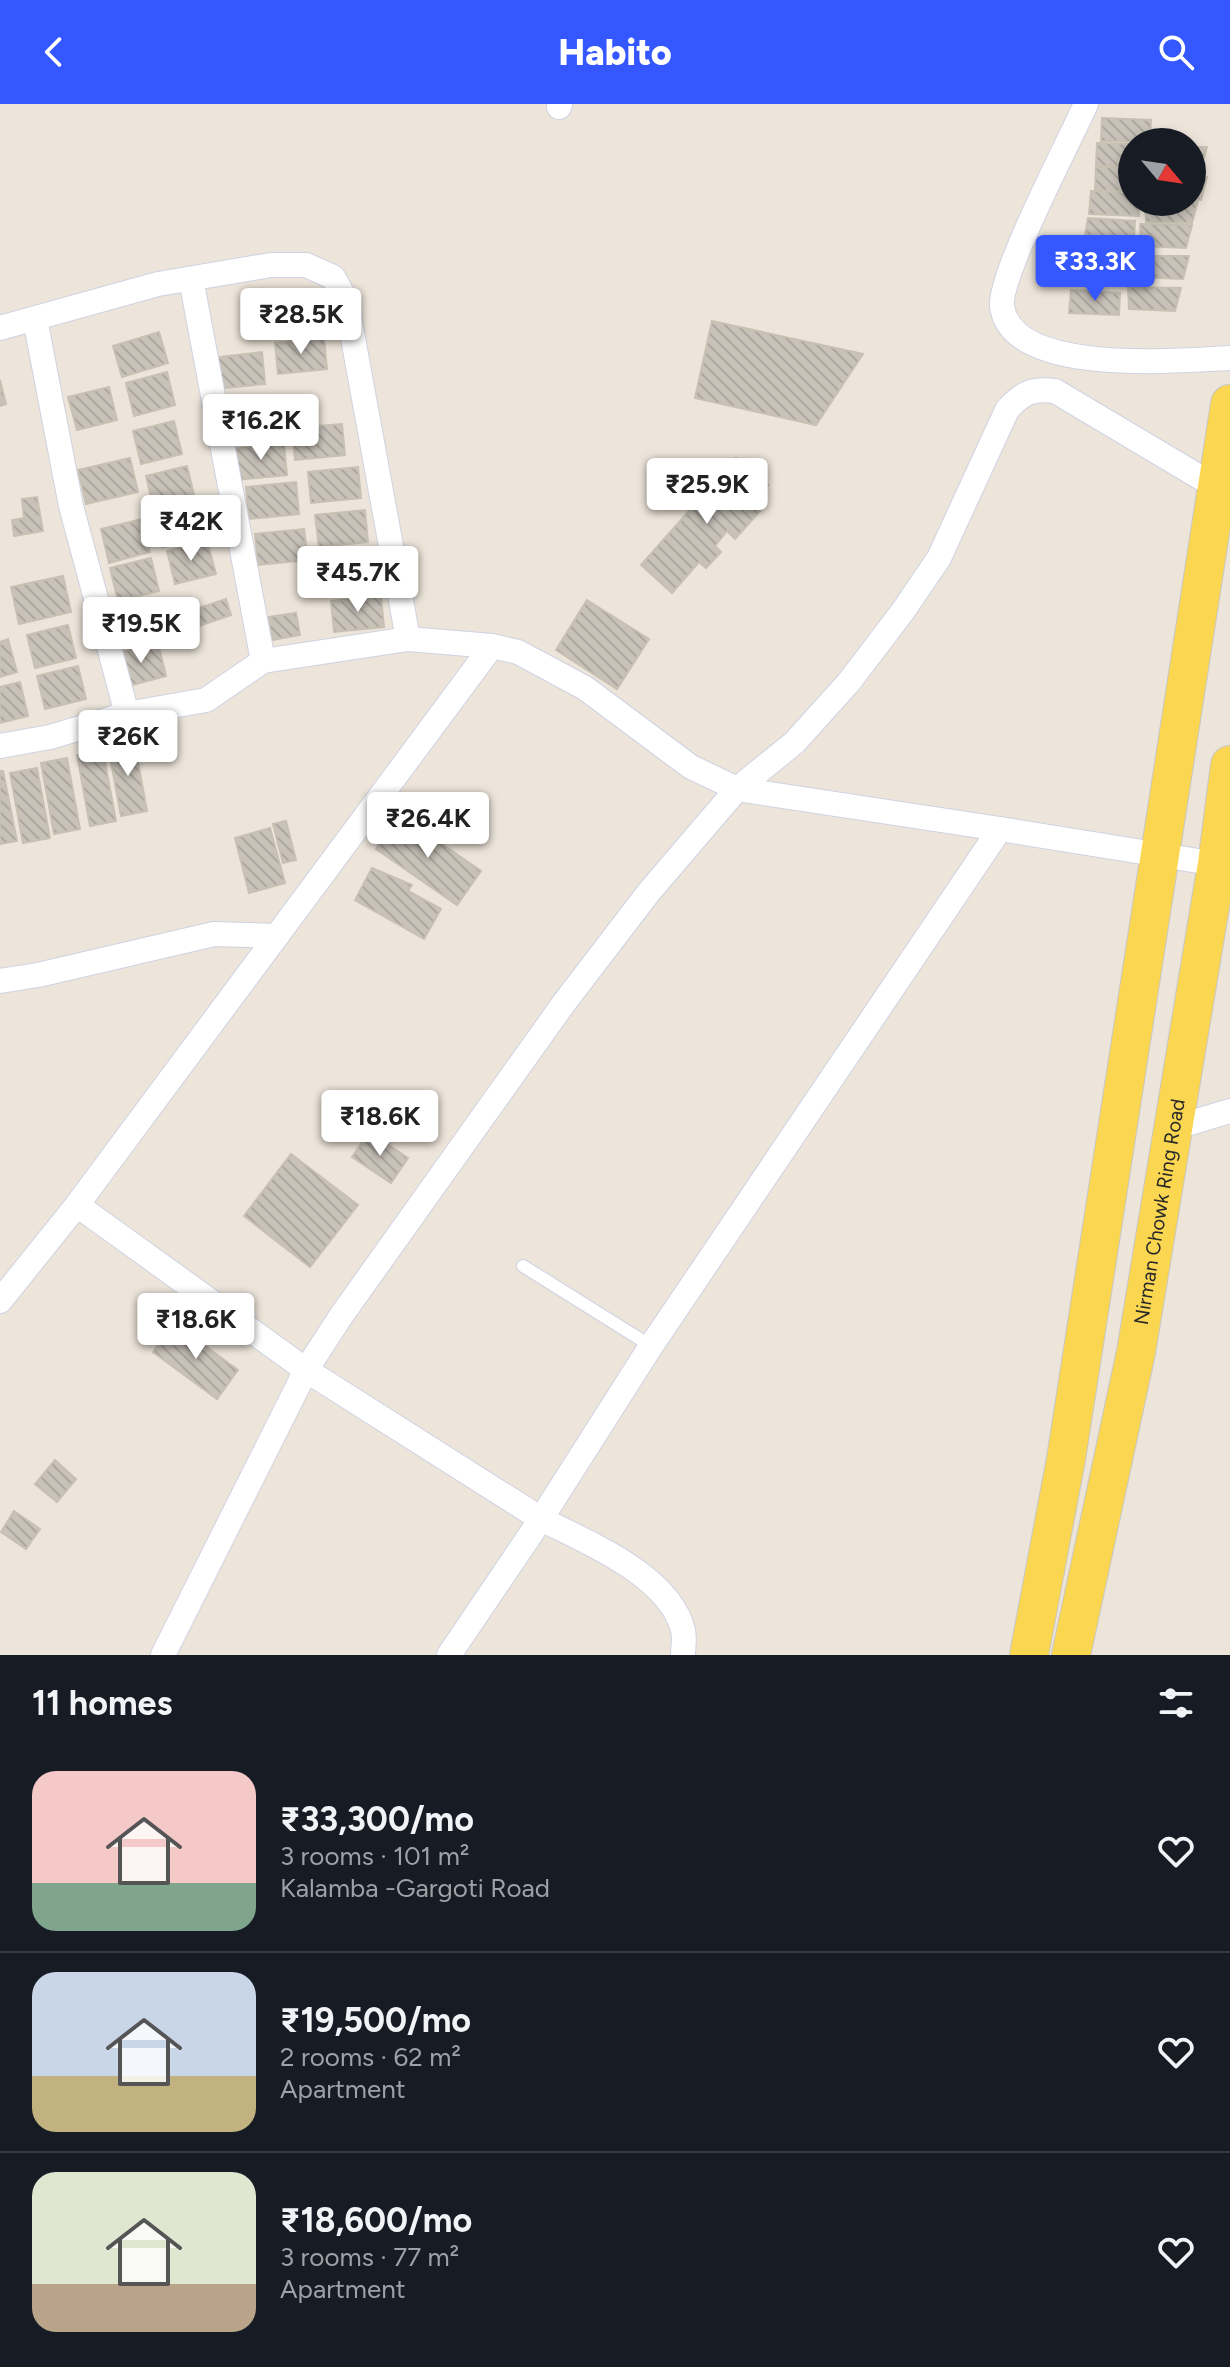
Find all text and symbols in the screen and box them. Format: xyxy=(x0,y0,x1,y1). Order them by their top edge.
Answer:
icon: back xyxy=(32,30,76,74)
icon: search xyxy=(1154,30,1198,74)
text: Habito xyxy=(558,31,672,74)
north arrow xyxy=(1118,128,1206,216)
map controls xyxy=(1118,128,1206,216)
pin: ₹33.3K xyxy=(1030,235,1160,303)
text: ₹33.3K xyxy=(1054,245,1136,277)
pin: ₹28.5K xyxy=(236,288,366,356)
text: ₹28.5K xyxy=(258,298,344,330)
pin: ₹16.2K xyxy=(196,394,326,462)
text: ₹16.2K xyxy=(221,404,301,436)
pin: ₹25.9K xyxy=(642,458,772,526)
text: ₹25.9K xyxy=(665,468,749,500)
pin: ₹42K xyxy=(144,495,238,563)
text: ₹42K xyxy=(159,505,223,537)
pin: ₹45.7K xyxy=(293,546,423,614)
text: ₹45.7K xyxy=(315,556,401,588)
pin: ₹19.5K xyxy=(76,597,206,665)
text: ₹19.5K xyxy=(101,607,181,639)
pin: ₹26K xyxy=(81,710,175,778)
text: ₹26K xyxy=(96,720,160,752)
pin: ₹26.4K xyxy=(363,792,493,860)
text: ₹26.4K xyxy=(385,802,471,834)
pin: ₹18.6K xyxy=(315,1090,445,1158)
street label: Nirman Chowk Ring Road xyxy=(1129,1097,1190,1327)
text: ₹18.6K xyxy=(339,1100,421,1132)
pin: ₹18.6K xyxy=(131,1293,261,1361)
text: ₹18.6K xyxy=(155,1303,237,1335)
icon: filters xyxy=(1154,1681,1198,1725)
text: 11 homes xyxy=(32,1683,172,1724)
text: ₹33,300/mo xyxy=(280,1799,474,1840)
icon: home xyxy=(96,1803,192,1899)
icon: heart xyxy=(1154,1829,1198,1873)
text: 3 rooms · 101 m² xyxy=(280,1840,469,1872)
text: Kalamba -Gargoti Road xyxy=(280,1872,550,1904)
text: ₹19,500/mo xyxy=(280,2000,471,2041)
icon: home xyxy=(96,2004,192,2100)
icon: heart xyxy=(1154,2030,1198,2074)
text: 2 rooms · 62 m² xyxy=(280,2041,461,2073)
text: Apartment xyxy=(280,2073,406,2105)
text: ₹18,600/mo xyxy=(280,2200,472,2241)
icon: home xyxy=(96,2204,192,2300)
icon: heart xyxy=(1154,2230,1198,2274)
text: 3 rooms · 77 m² xyxy=(280,2241,459,2273)
text: Apartment xyxy=(280,2273,406,2305)

